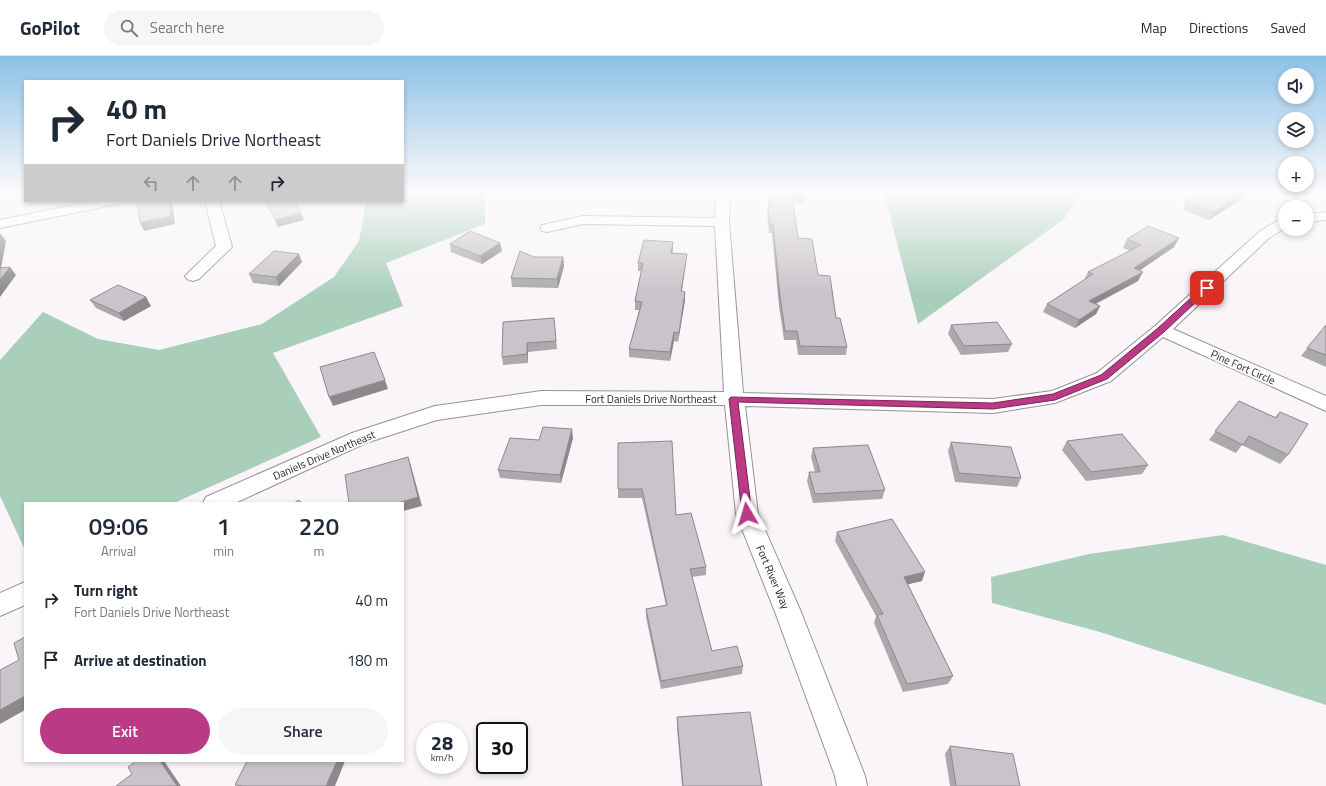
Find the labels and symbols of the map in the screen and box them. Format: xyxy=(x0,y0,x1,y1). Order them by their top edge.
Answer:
pin xyxy=(1190,271,1224,305)
street label: Pine Fort Circle xyxy=(1208,346,1278,389)
street label: Fort Daniels Drive Northeast xyxy=(585,391,717,407)
street label: Daniels Drive Northeast xyxy=(270,426,378,484)
position arrow xyxy=(726,493,768,535)
street label: Fort River Way xyxy=(752,543,794,612)
speed limit sign: 30 xyxy=(476,722,528,774)

